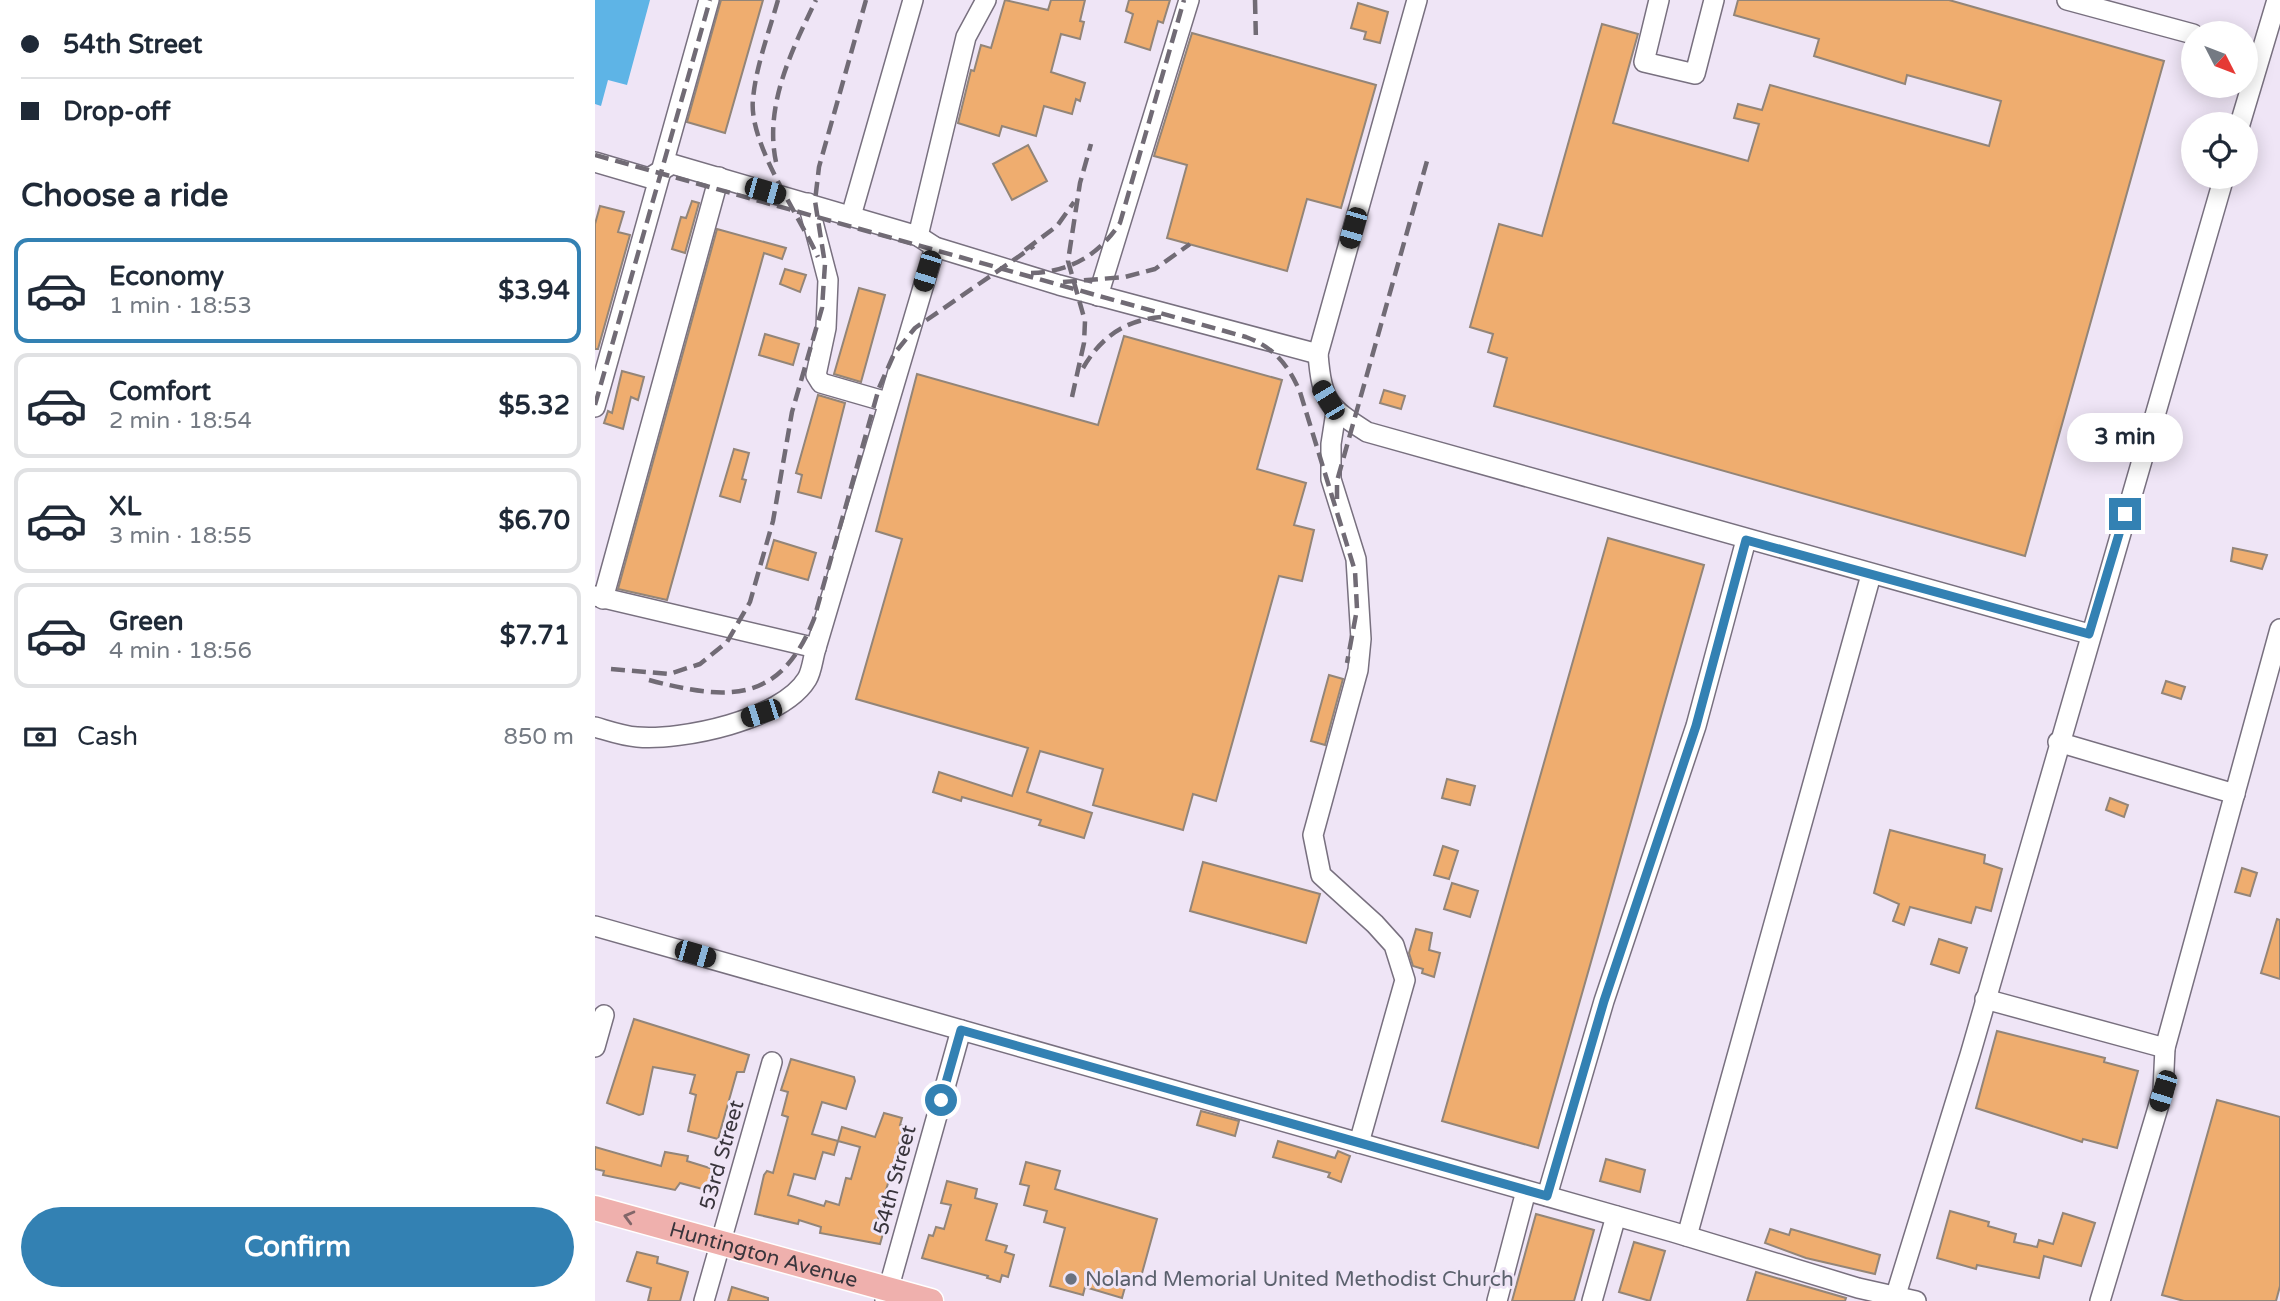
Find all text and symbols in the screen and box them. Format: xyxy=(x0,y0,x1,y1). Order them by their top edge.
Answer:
north arrow xyxy=(2181,21,2257,98)
map controls xyxy=(2181,21,2258,189)
text: 54th Street xyxy=(63,29,203,60)
text: Drop-off xyxy=(63,96,170,127)
button: locate xyxy=(2181,112,2258,189)
car xyxy=(742,175,789,207)
text: Choose a ride xyxy=(21,177,228,215)
car xyxy=(1338,205,1369,251)
car xyxy=(911,248,944,294)
icon: car xyxy=(25,259,88,322)
text: Economy xyxy=(109,261,224,292)
text: $3.94 xyxy=(498,275,570,306)
text: 1 min · 18:53 xyxy=(109,292,252,320)
icon: car xyxy=(25,374,88,437)
text: Comfort xyxy=(109,376,211,407)
car xyxy=(1309,377,1348,423)
text: $5.32 xyxy=(498,390,570,421)
text: 2 min · 18:54 xyxy=(109,407,252,435)
callout: 3 min xyxy=(2067,412,2183,462)
text: 3 min xyxy=(2094,423,2156,451)
icon: car xyxy=(25,489,88,552)
text: XL xyxy=(109,491,141,522)
route end xyxy=(2109,498,2141,530)
text: $6.70 xyxy=(498,505,570,536)
text: 3 min · 18:55 xyxy=(109,522,252,550)
icon: car xyxy=(25,604,88,667)
text: Green xyxy=(109,606,184,637)
text: $7.71 xyxy=(500,620,570,651)
text: 4 min · 18:56 xyxy=(109,637,252,665)
car xyxy=(738,697,785,729)
icon: cash xyxy=(21,718,59,756)
text: Cash xyxy=(77,721,138,752)
text: 850 m xyxy=(504,723,574,751)
car xyxy=(672,938,719,970)
car xyxy=(2147,1068,2180,1114)
route start xyxy=(925,1084,957,1116)
street label: 53rd Street xyxy=(694,1097,750,1213)
street label: 54th Street xyxy=(868,1122,922,1238)
button: Confirm xyxy=(21,1207,574,1287)
one-way arrow xyxy=(623,1211,635,1225)
street label: Huntington Avenue xyxy=(667,1217,861,1293)
place label: Noland Memorial United Methodist Church xyxy=(1085,1267,1514,1292)
marker: Noland Memorial United Methodist Church xyxy=(1063,1271,1079,1287)

